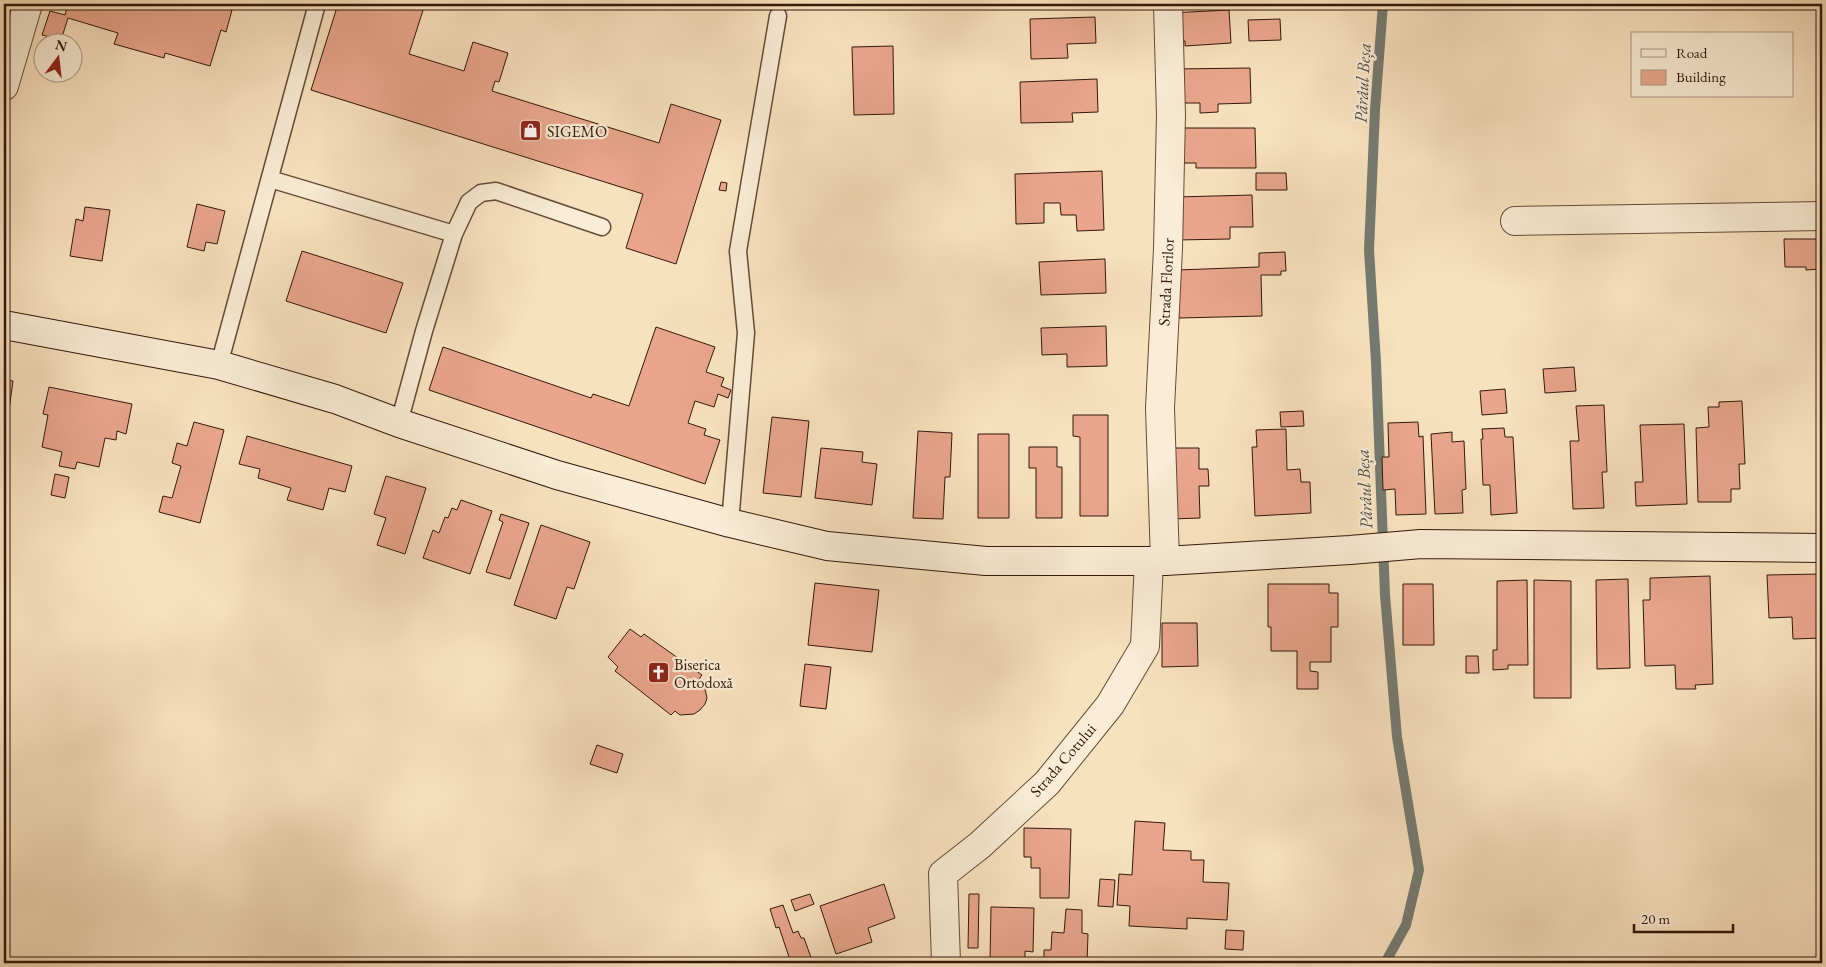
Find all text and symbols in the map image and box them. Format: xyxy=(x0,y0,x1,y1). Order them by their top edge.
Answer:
north arrow xyxy=(32,32,82,82)
legend xyxy=(1631,32,1794,98)
text: N xyxy=(54,35,70,56)
water label: Pârâul Beșa xyxy=(1348,42,1377,124)
text: Road xyxy=(1676,43,1708,62)
text: Building xyxy=(1676,67,1726,86)
shop icon: SIGEMO xyxy=(519,119,543,143)
place label: SIGEMO xyxy=(547,121,607,142)
street label: Strada Florilor xyxy=(1153,237,1179,327)
water label: Pârâul Beșa xyxy=(1350,448,1379,530)
place label: Biserica Ortodoxă xyxy=(674,654,734,693)
church icon: Biserica Ortodoxă xyxy=(646,661,670,685)
street label: Strada Cotului xyxy=(1025,719,1101,801)
scale bar xyxy=(1634,902,1732,934)
text: 20 m xyxy=(1641,909,1670,928)

